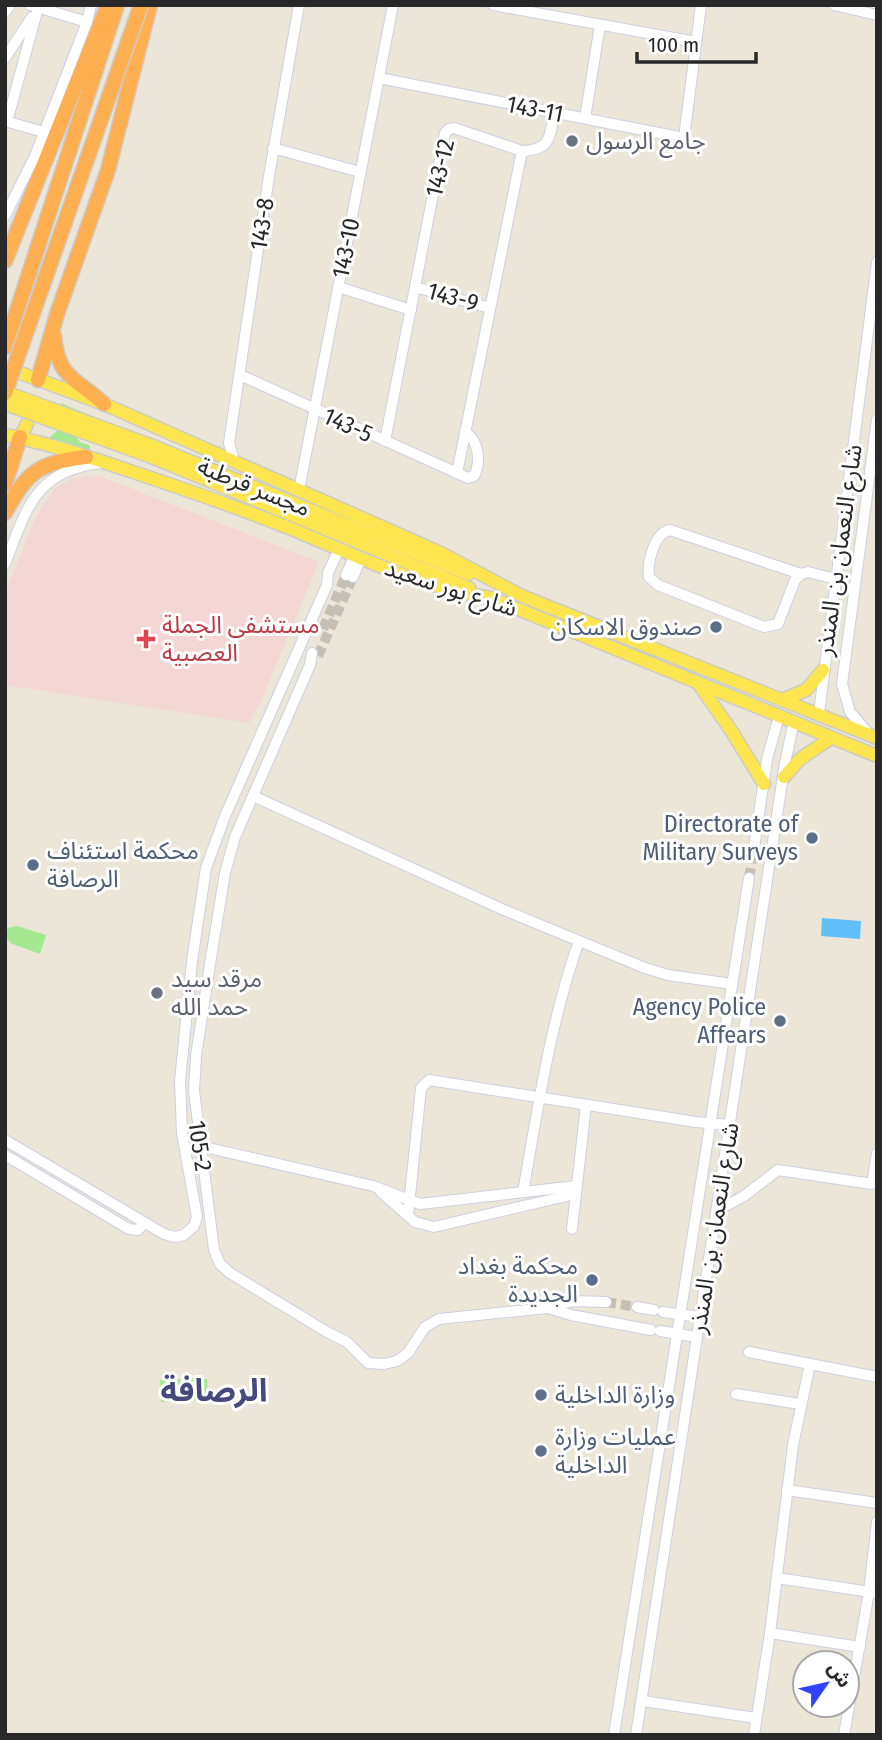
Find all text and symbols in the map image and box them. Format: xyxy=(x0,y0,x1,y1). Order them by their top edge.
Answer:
scale bar xyxy=(637,21,756,65)
text: 100 m xyxy=(648,32,699,58)
street label: 143-11 xyxy=(504,90,566,128)
place label: جامع الرسول xyxy=(586,127,706,158)
marker: جامع الرسول xyxy=(564,133,580,149)
street label: 143-12 xyxy=(420,136,460,200)
street label: 143-8 xyxy=(244,196,280,252)
street label: 143-10 xyxy=(326,216,366,280)
street label: 143-9 xyxy=(424,277,482,317)
street label: 143-5 xyxy=(319,402,377,448)
street label: شارع النعمان بن المنذر xyxy=(810,442,871,659)
street label: مجسر قرطبة xyxy=(194,452,314,522)
street label: شارع بور سعيد xyxy=(380,553,521,625)
place label: مستشفى الجملة العصبية xyxy=(162,611,320,667)
place label: صندوق الاسكان xyxy=(550,613,702,641)
marker: صندوق الاسكان xyxy=(708,619,724,635)
marker: مستشفى الجملة العصبية xyxy=(136,629,156,649)
place label: Directorate of Military Surveys xyxy=(642,810,800,866)
marker: Directorate of Military Surveys xyxy=(804,830,820,846)
place label: محكمة استئناف الرصافة xyxy=(47,837,199,893)
marker: محكمة استئناف الرصافة xyxy=(25,857,41,873)
place label: مرقد سيد حمد الله xyxy=(171,965,262,1021)
marker: مرقد سيد حمد الله xyxy=(149,985,165,1001)
place label: Agency Police Affears xyxy=(633,993,766,1049)
marker: Agency Police Affears xyxy=(772,1013,788,1029)
street label: 105-2 xyxy=(183,1119,217,1173)
street label: شارع النعمان بن المنذر xyxy=(683,1120,747,1337)
place label: محكمة بغداد الجديدة xyxy=(458,1252,578,1308)
marker: محكمة بغداد الجديدة xyxy=(584,1272,600,1288)
district label: الرصافة xyxy=(161,1371,267,1409)
place label: وزارة الداخلية xyxy=(555,1381,675,1409)
marker: وزارة الداخلية xyxy=(533,1387,549,1403)
place label: عمليات وزارة الداخلية xyxy=(555,1423,676,1479)
marker: عمليات وزارة الداخلية xyxy=(533,1443,549,1459)
north arrow xyxy=(791,1649,861,1719)
text: ش xyxy=(823,1658,856,1692)

